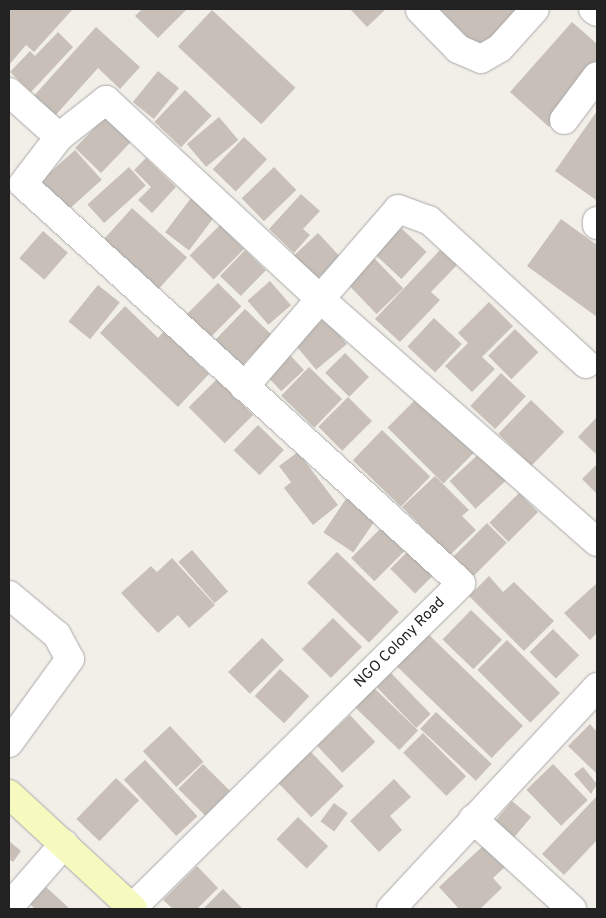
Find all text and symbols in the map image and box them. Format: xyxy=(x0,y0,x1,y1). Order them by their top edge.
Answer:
street label: NGO Colony Road xyxy=(351,594,449,692)

